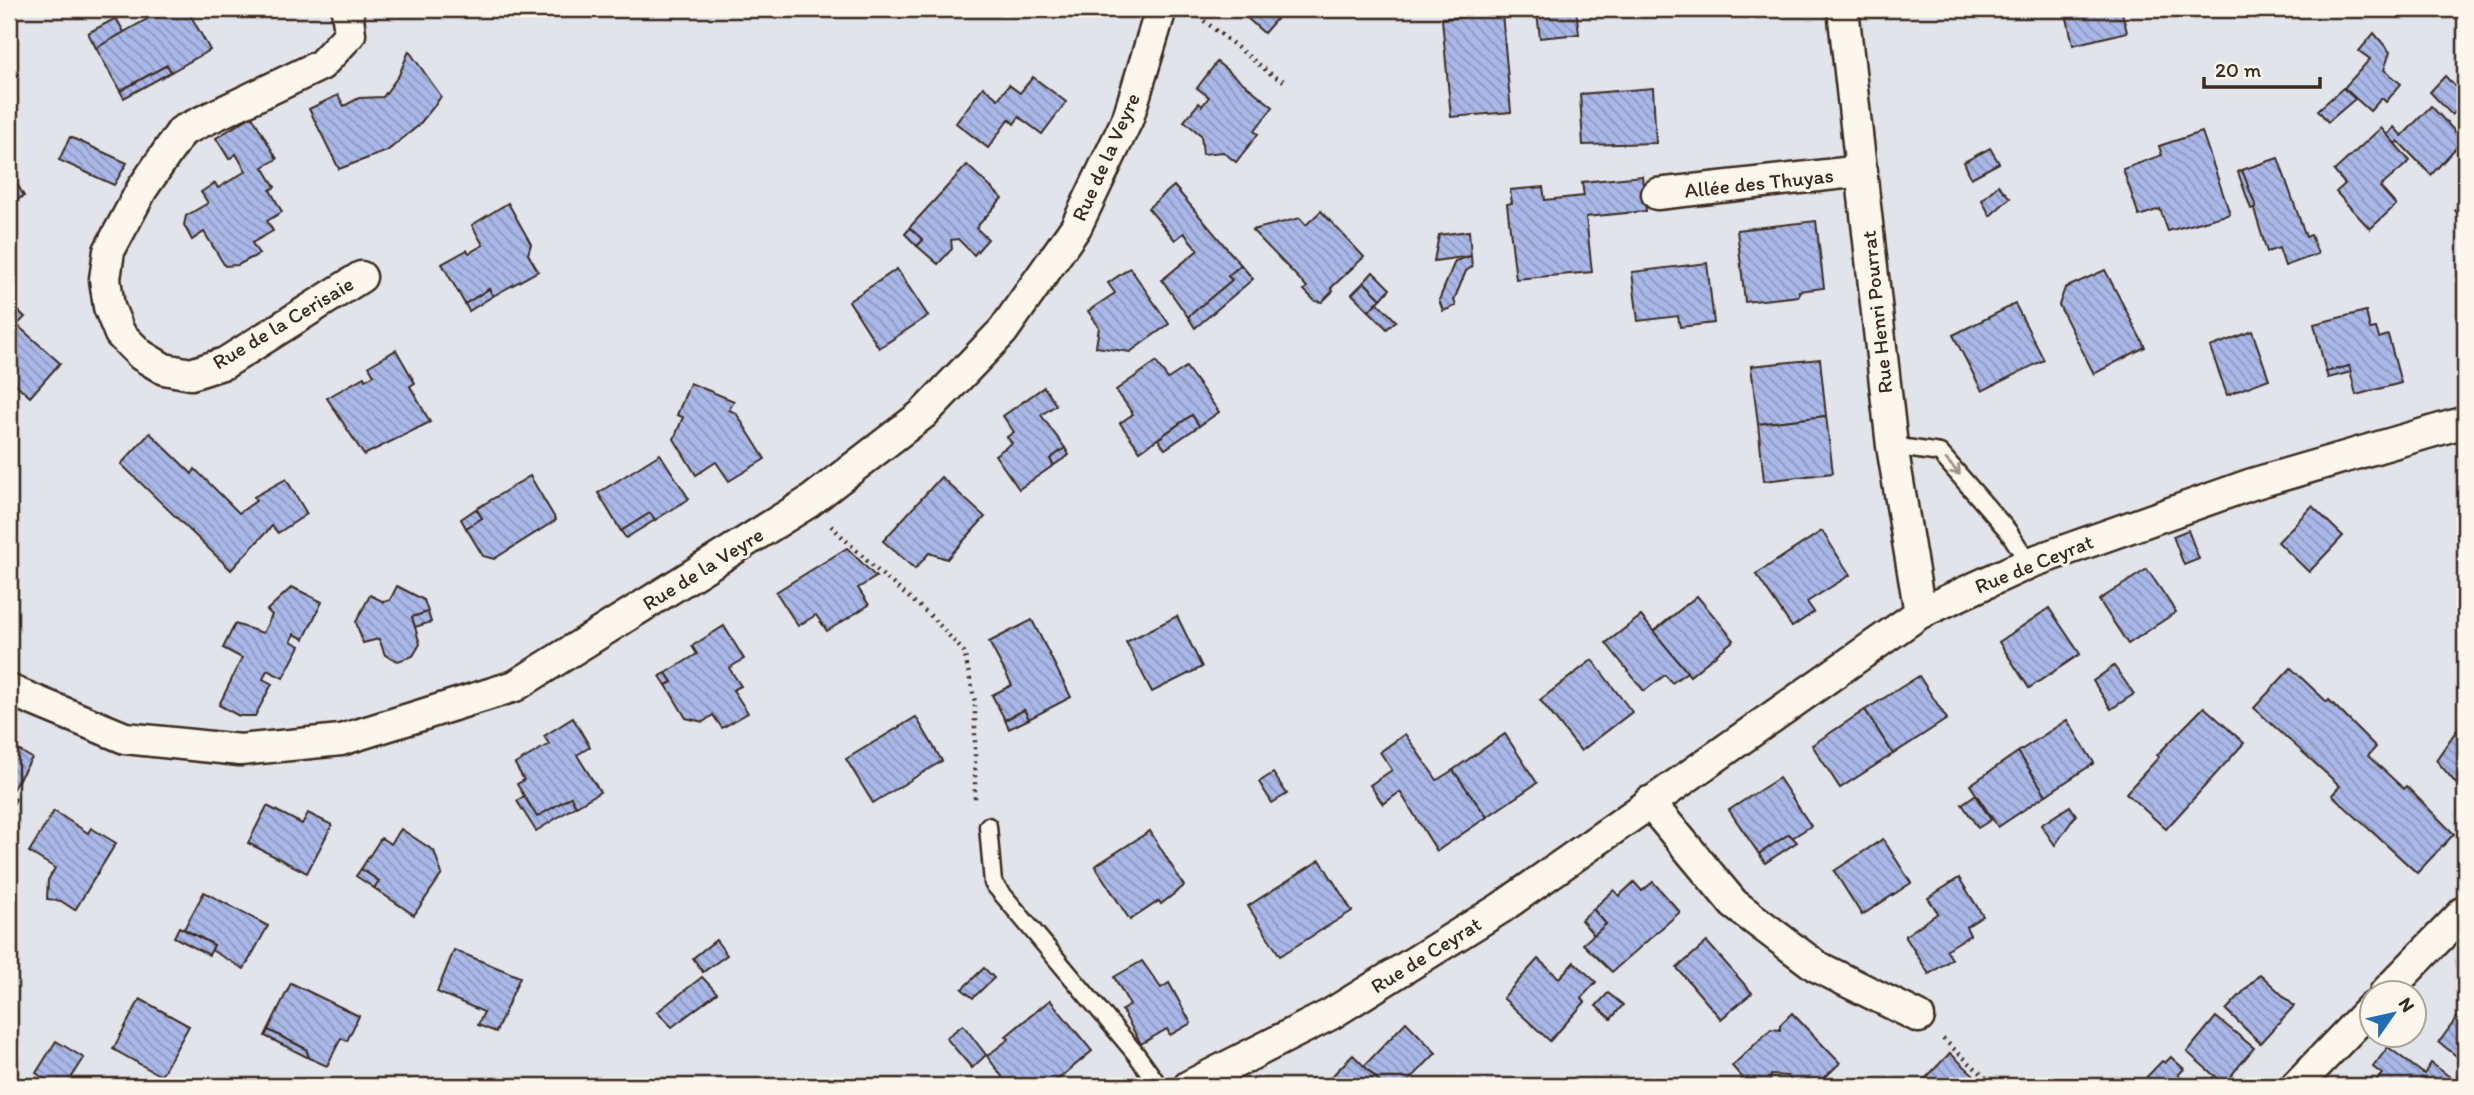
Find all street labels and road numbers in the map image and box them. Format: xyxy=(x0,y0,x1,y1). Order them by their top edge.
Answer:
street label: Rue de la Veyre xyxy=(1066,89,1145,225)
street label: Allée des Thuyas xyxy=(1683,162,1835,203)
street label: Rue Henri Pourrat xyxy=(1856,229,1897,395)
street label: Rue de la Cerisaie xyxy=(208,271,358,374)
street label: Rue de la Veyre xyxy=(638,521,768,616)
street label: Rue de Ceyrat xyxy=(1971,528,2097,599)
street label: Rue de Ceyrat xyxy=(1366,911,1486,998)

